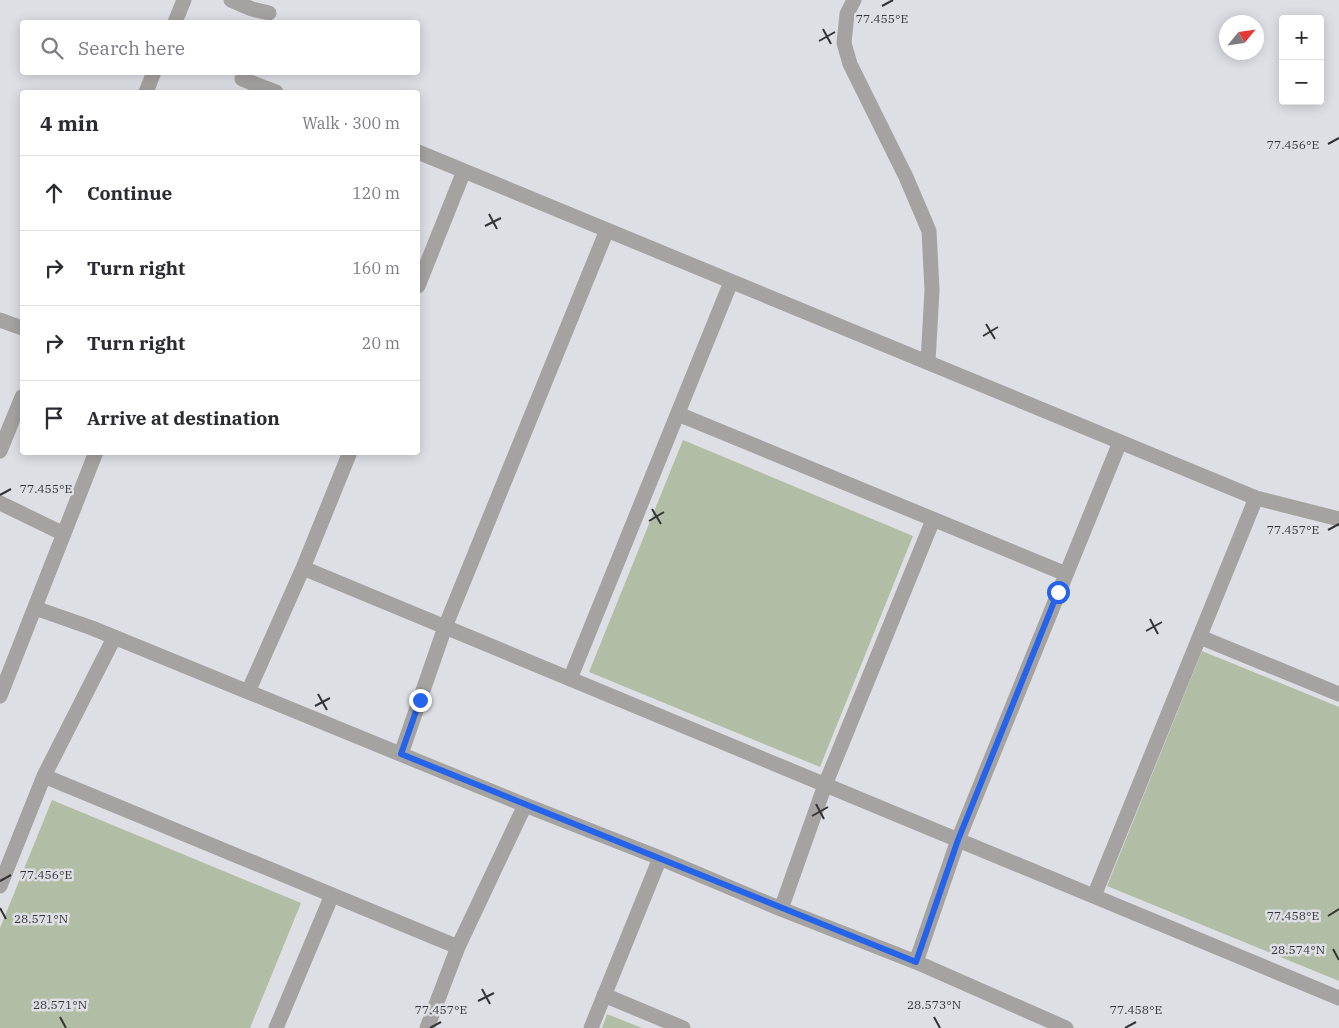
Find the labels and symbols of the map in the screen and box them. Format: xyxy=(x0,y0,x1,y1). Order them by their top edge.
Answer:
text: 77.455°E xyxy=(856,11,908,26)
north arrow xyxy=(1219,15,1264,60)
text: 77.456°E xyxy=(1267,137,1319,152)
text: 77.455°E xyxy=(20,481,72,496)
text: 77.457°E xyxy=(1267,522,1319,537)
route start xyxy=(1047,581,1070,604)
route end xyxy=(409,689,432,712)
text: 77.456°E xyxy=(20,867,72,882)
text: 77.458°E xyxy=(1267,908,1319,923)
text: 28.571°N xyxy=(14,911,68,926)
text: 28.574°N xyxy=(1271,942,1325,957)
text: 28.571°N xyxy=(33,997,87,1012)
text: 28.573°N xyxy=(907,997,961,1012)
text: 77.457°E xyxy=(415,1002,467,1017)
text: 77.458°E xyxy=(1110,1002,1162,1017)

